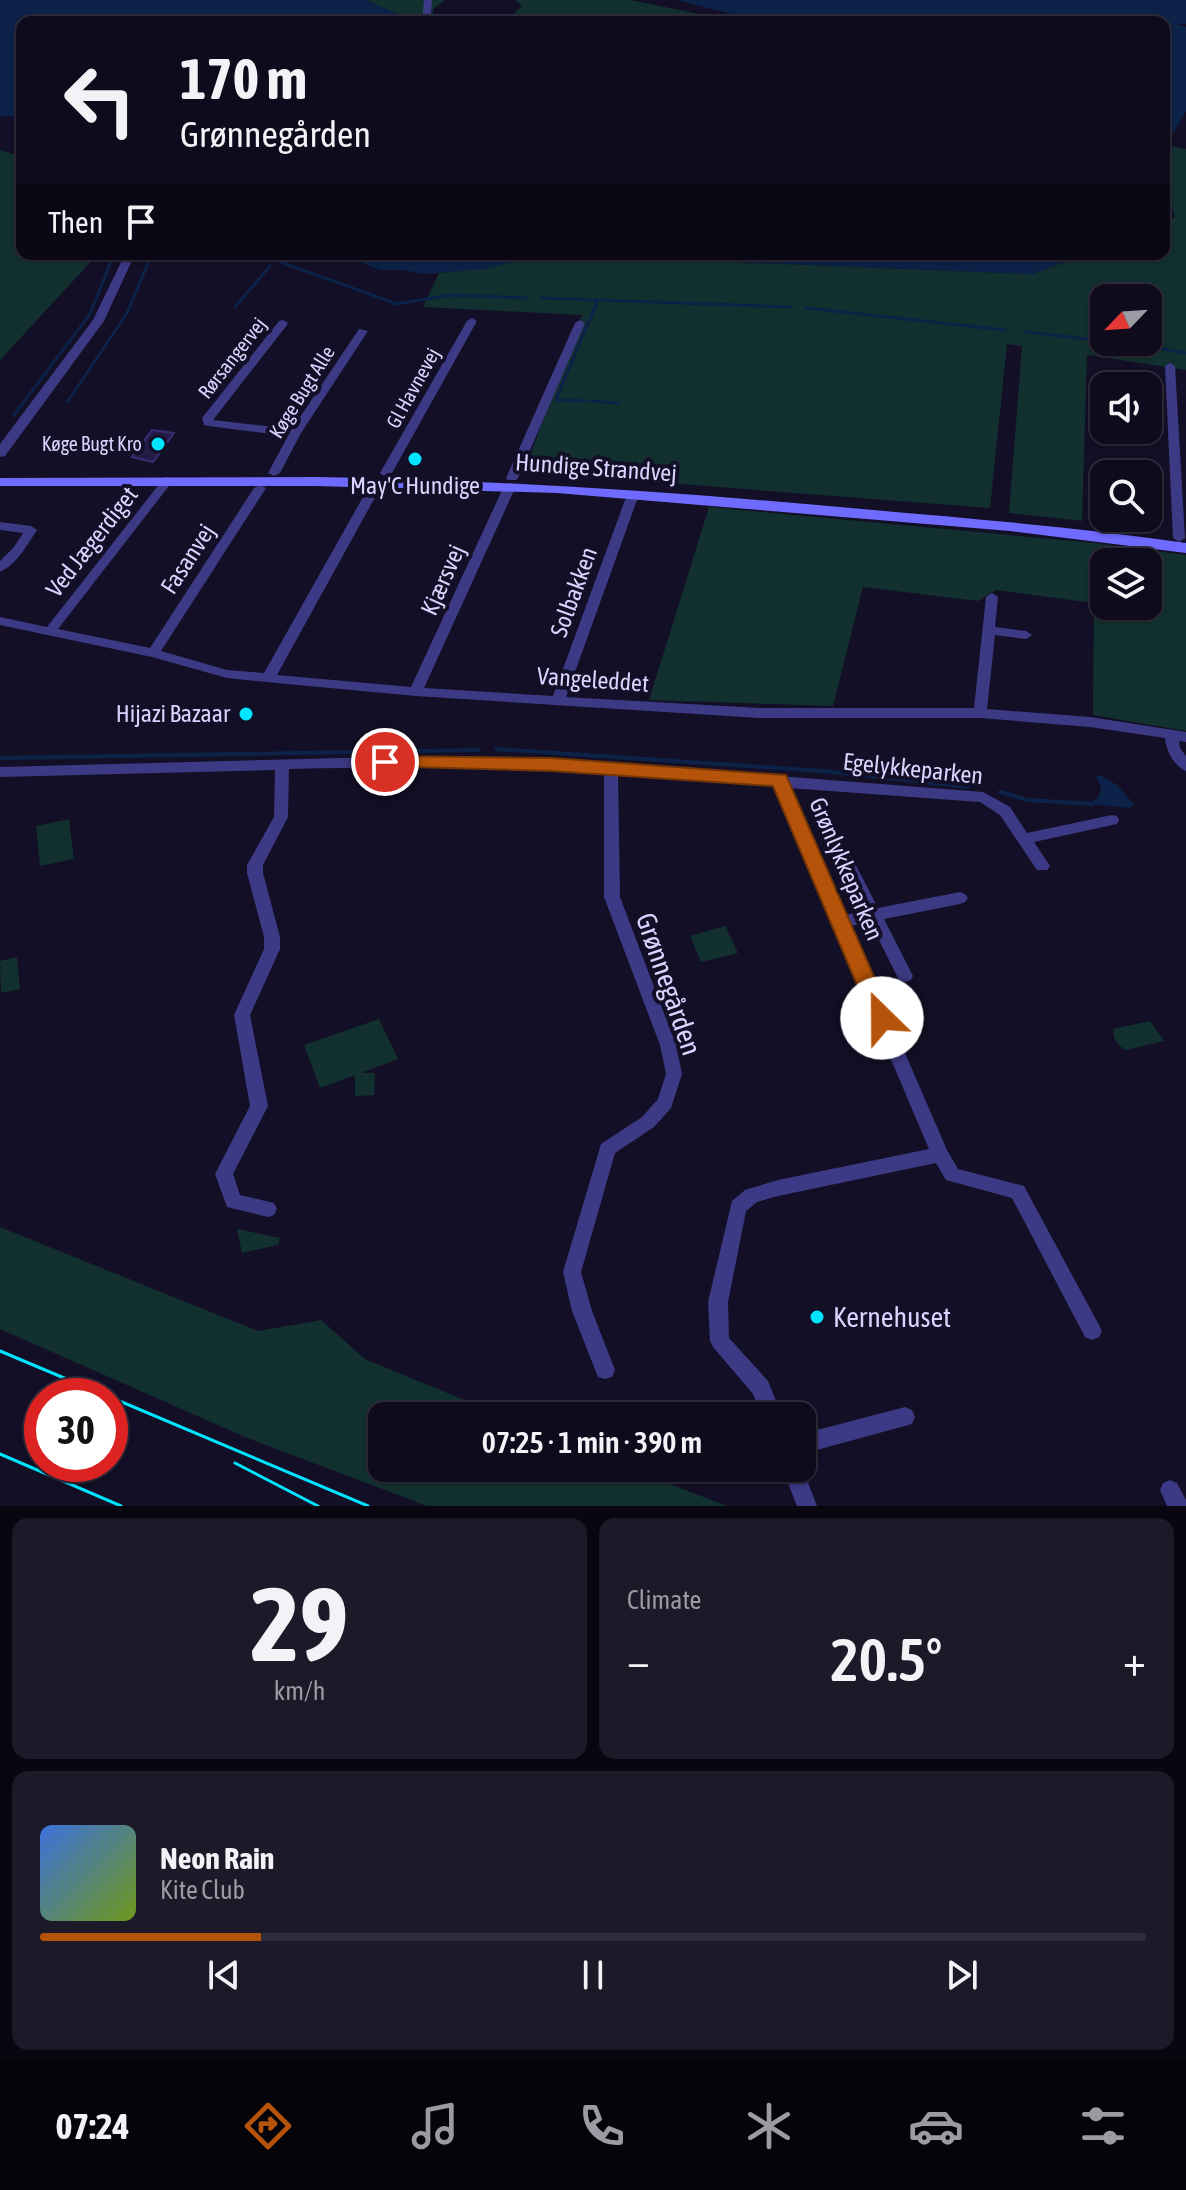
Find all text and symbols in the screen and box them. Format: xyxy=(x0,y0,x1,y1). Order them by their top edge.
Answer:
text: 170 m xyxy=(180,47,307,111)
icon: left xyxy=(48,48,152,152)
text: Grønnegården xyxy=(180,113,371,155)
icon: arrive xyxy=(119,200,163,244)
text: Then xyxy=(48,205,103,239)
north arrow xyxy=(1090,284,1162,356)
map controls xyxy=(1090,284,1162,620)
street label: Rørsangervej xyxy=(193,313,270,403)
street label: Køge Bugt Alle xyxy=(264,341,339,442)
street label: Gl Havnevej xyxy=(381,344,444,432)
button: sound xyxy=(1090,372,1162,444)
place label: Køge Bugt Kro xyxy=(42,432,142,455)
marker: Køge Bugt Kro xyxy=(149,435,167,453)
street label: Hundige Strandvej xyxy=(514,448,678,487)
marker: May'C Hundige xyxy=(406,450,424,468)
button: search xyxy=(1090,460,1162,532)
place label: May'C Hundige xyxy=(350,472,480,499)
street label: Ved Jægerdiget xyxy=(40,481,143,602)
street label: Fasanvej xyxy=(155,519,220,599)
street label: Kjærsvej xyxy=(415,540,470,619)
street label: Solbakken xyxy=(545,543,602,640)
button: layers xyxy=(1090,548,1162,620)
street label: Vangeleddet xyxy=(536,662,650,697)
place label: Hijazi Bazaar xyxy=(116,700,231,727)
marker: Hijazi Bazaar xyxy=(237,705,255,723)
pin xyxy=(351,728,419,796)
icon: arrive xyxy=(363,740,407,784)
street label: Egelykkeparken xyxy=(842,748,984,789)
street label: Grønlykkeparken xyxy=(804,793,889,944)
street label: Grønnegården xyxy=(630,909,708,1059)
position arrow xyxy=(840,976,924,1060)
place label: Kernehuset xyxy=(833,1301,951,1333)
marker: Kernehuset xyxy=(808,1308,826,1326)
speed limit sign: 30 xyxy=(24,1378,128,1482)
text: 07:25 · 1 min · 390 m xyxy=(482,1425,702,1459)
text: 29 xyxy=(251,1564,348,1683)
text: Climate xyxy=(627,1585,701,1615)
text: 20.5° xyxy=(831,1625,942,1694)
text: − xyxy=(627,1635,650,1685)
text: + xyxy=(1123,1635,1146,1685)
text: km/h xyxy=(274,1676,325,1706)
text: Neon Rain xyxy=(160,1841,274,1875)
text: Kite Club xyxy=(160,1875,245,1905)
icon: previous xyxy=(202,1953,246,1997)
icon: pause xyxy=(571,1953,615,1997)
icon: next xyxy=(940,1953,984,1997)
icon: directions xyxy=(240,2098,296,2154)
icon: music xyxy=(407,2098,463,2154)
icon: phone xyxy=(574,2098,630,2154)
icon: climate xyxy=(741,2098,797,2154)
icon: car xyxy=(908,2098,964,2154)
icon: filters xyxy=(1075,2098,1131,2154)
text: 07:24 xyxy=(55,2105,130,2147)

